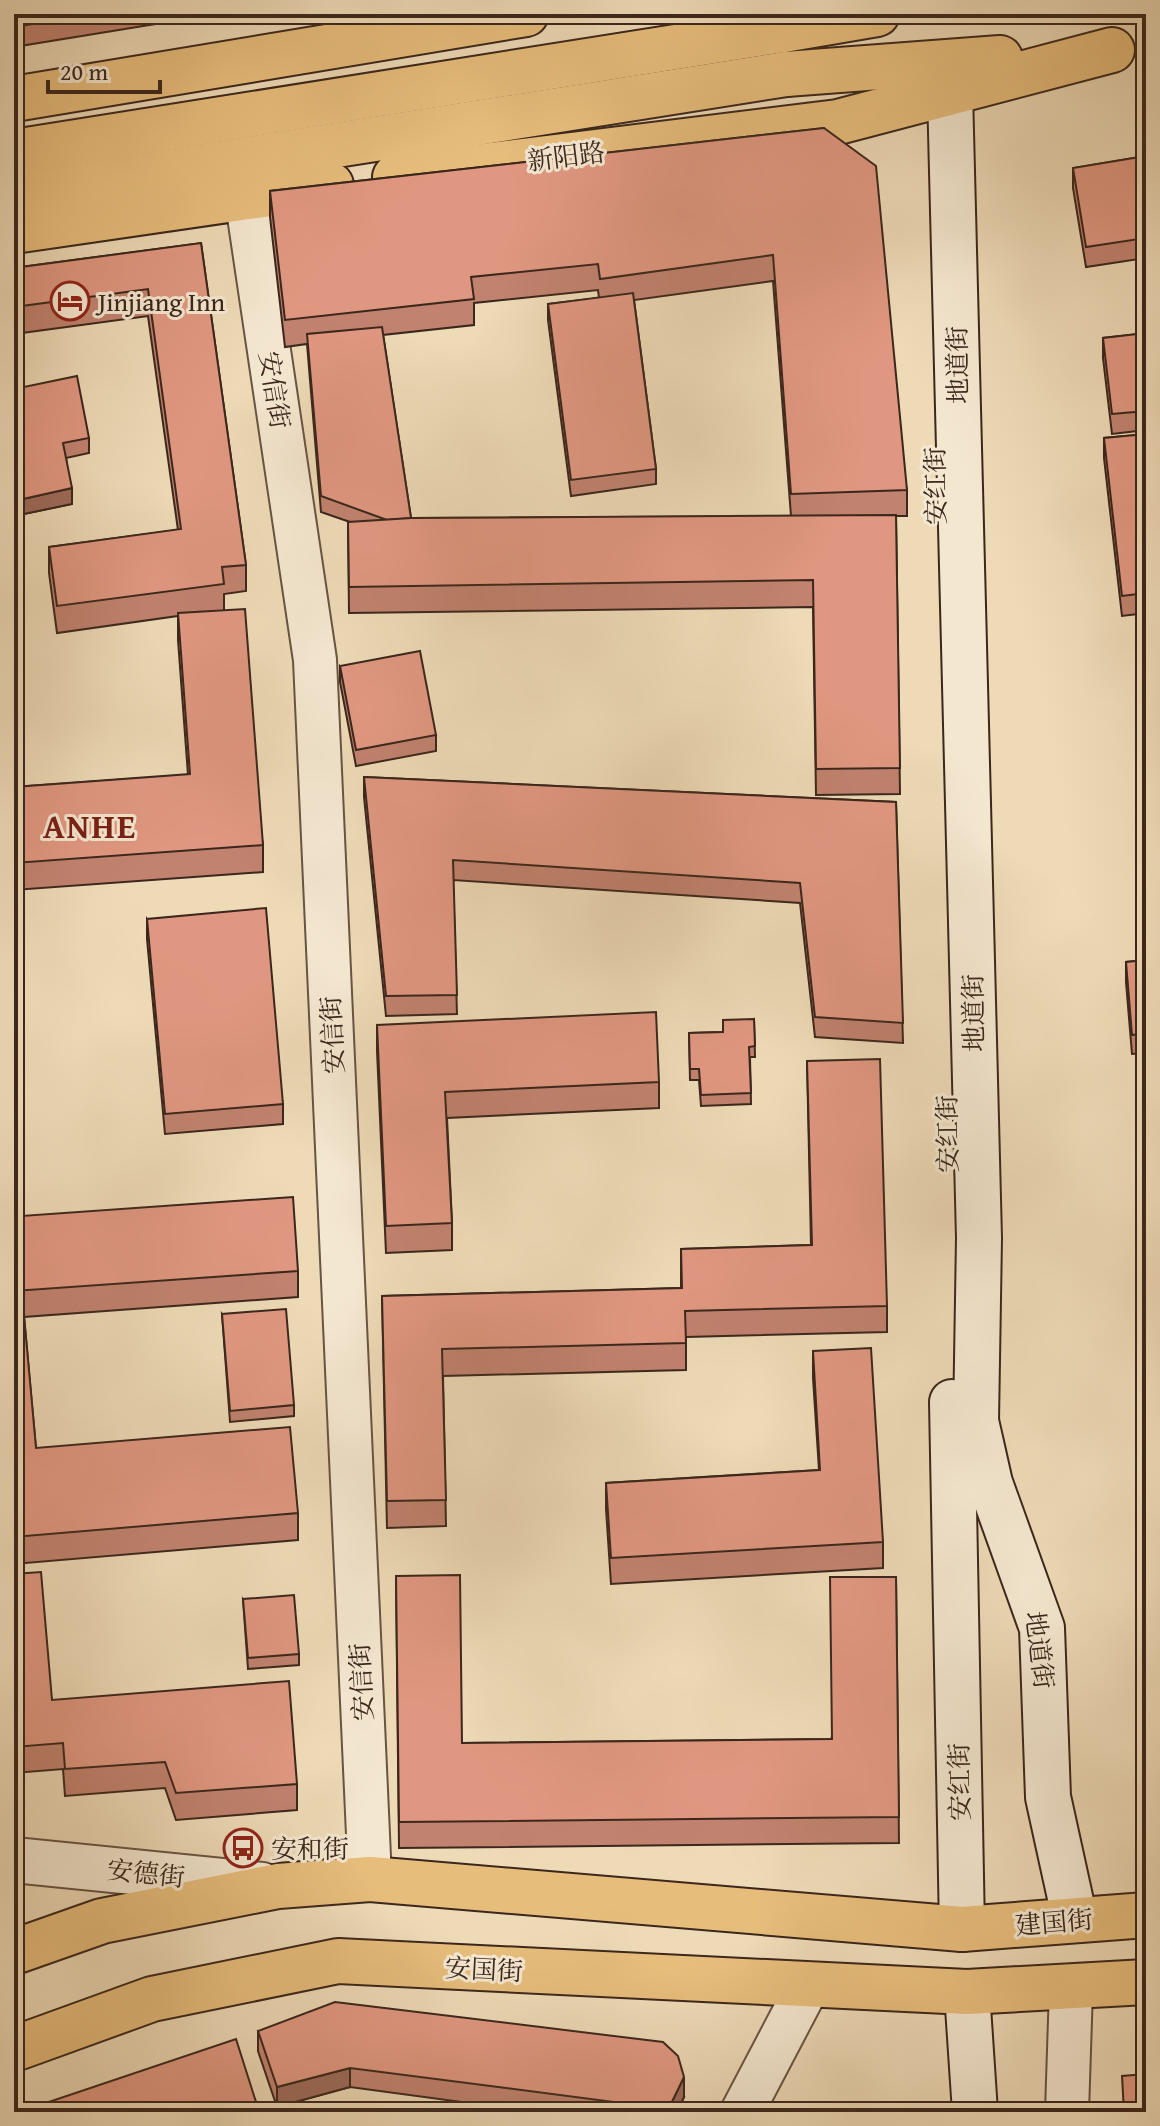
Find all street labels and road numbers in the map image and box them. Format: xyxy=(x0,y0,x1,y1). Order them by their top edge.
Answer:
street label: 新阳路 xyxy=(525,132,607,180)
street label: 地道街 xyxy=(937,326,977,404)
street label: 安信街 xyxy=(250,348,300,432)
street label: 安红街 xyxy=(915,447,955,525)
street label: 地道街 xyxy=(953,974,993,1052)
street label: 安信街 xyxy=(310,995,354,1075)
street label: 安红街 xyxy=(927,1095,967,1173)
street label: 地道街 xyxy=(1016,1609,1064,1691)
street label: 安信街 xyxy=(339,1642,383,1722)
street label: 安红街 xyxy=(939,1743,979,1821)
street label: 安德街 xyxy=(105,1850,187,1896)
street label: 建国街 xyxy=(1013,1899,1095,1945)
street label: 安国街 xyxy=(444,1947,524,1991)

